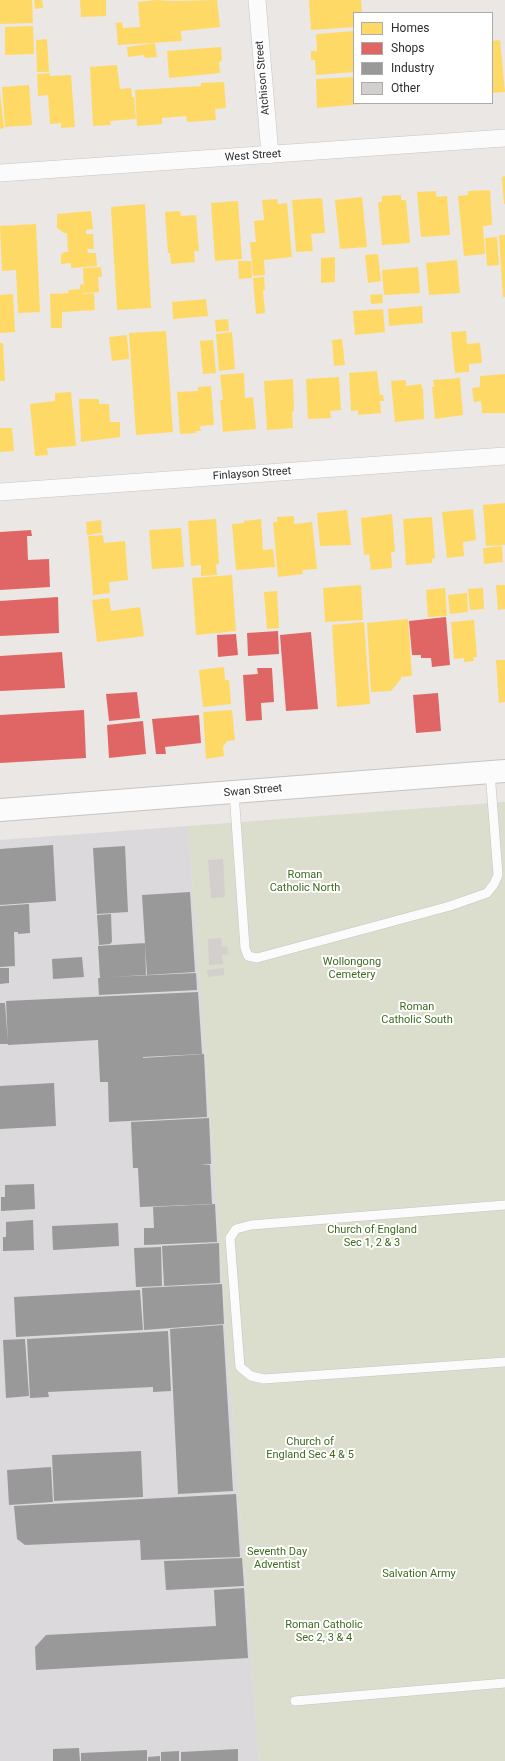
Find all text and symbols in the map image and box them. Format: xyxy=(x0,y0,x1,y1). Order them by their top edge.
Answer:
legend xyxy=(353,12,493,104)
text: Homes xyxy=(391,21,429,35)
street label: Atchison Street xyxy=(253,40,273,116)
text: Shops xyxy=(391,41,425,55)
text: Industry xyxy=(391,61,434,75)
text: Other xyxy=(391,81,420,95)
street label: West Street xyxy=(224,147,282,165)
street label: Finlayson Street xyxy=(212,465,292,483)
street label: Swan Street xyxy=(223,782,283,800)
park label: Roman Catholic North xyxy=(270,868,340,894)
park label: Wollongong Cemetery xyxy=(323,955,381,981)
park label: Roman Catholic South xyxy=(381,1000,453,1026)
park label: Church of England Sec 1, 2 & 3 xyxy=(327,1223,417,1249)
park label: Church of England Sec 4 & 5 xyxy=(266,1435,354,1461)
park label: Seventh Day Adventist xyxy=(247,1545,307,1571)
park label: Salvation Army xyxy=(382,1567,456,1581)
park label: Roman Catholic Sec 2, 3 & 4 xyxy=(285,1618,363,1644)

